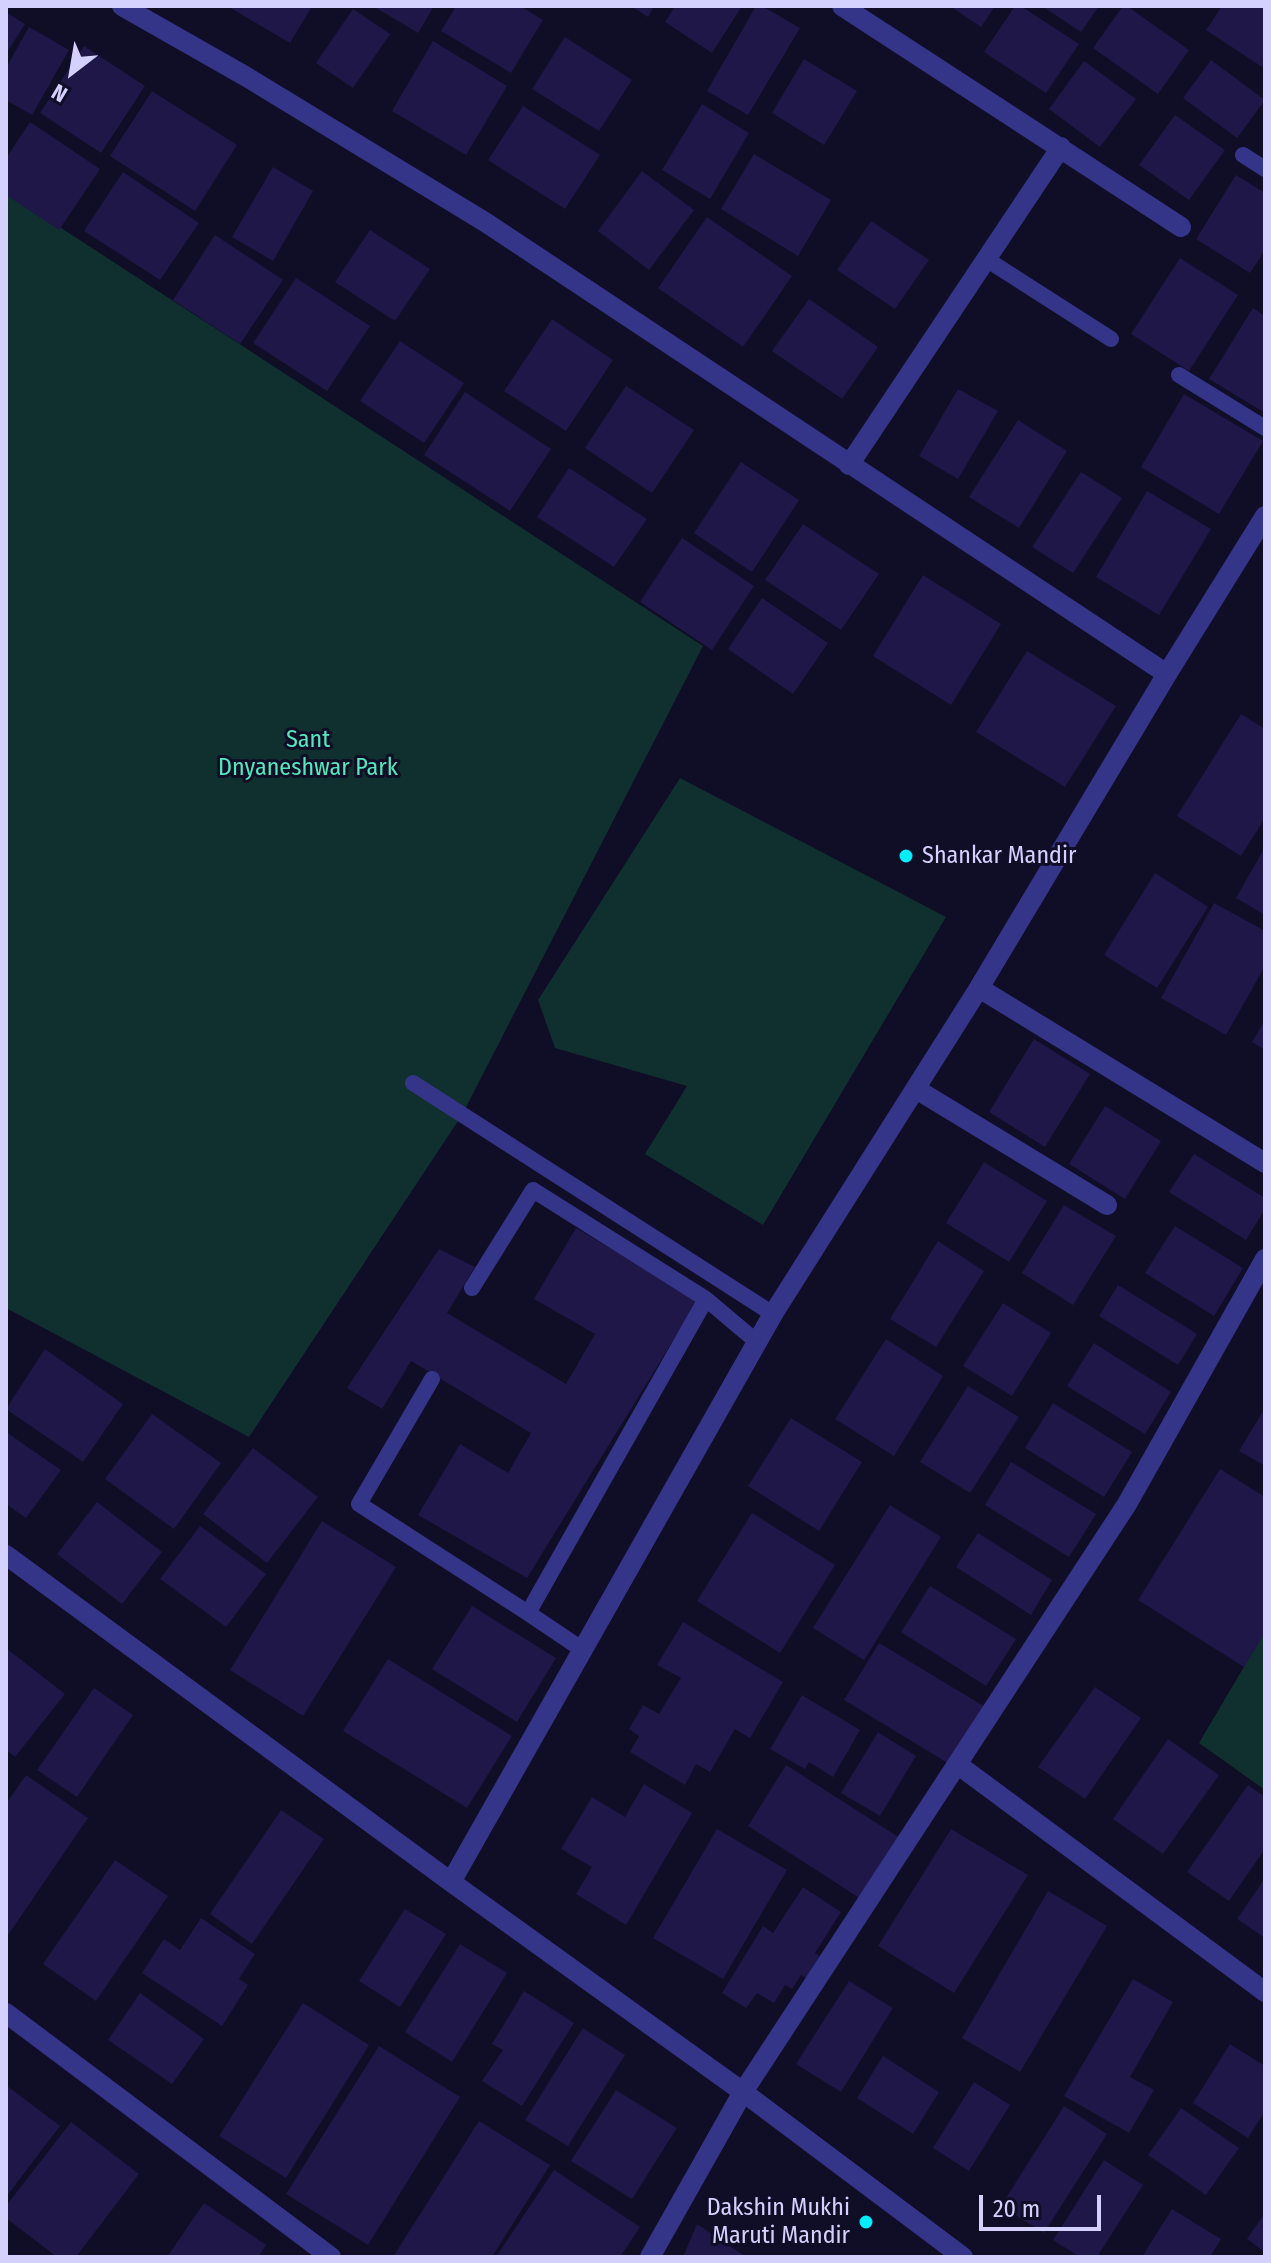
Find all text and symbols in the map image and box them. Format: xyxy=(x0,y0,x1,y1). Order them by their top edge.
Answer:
north arrow xyxy=(32,32,112,112)
text: N xyxy=(47,78,72,108)
park label: Sant Dnyaneshwar Park xyxy=(218,726,398,782)
place label: Shankar Mandir xyxy=(922,842,1076,870)
marker: Shankar Mandir xyxy=(897,847,915,865)
scale bar xyxy=(983,2179,1105,2229)
place label: Dakshin Mukhi Maruti Mandir xyxy=(707,2194,850,2250)
text: 20 m xyxy=(993,2195,1040,2223)
marker: Dakshin Mukhi Maruti Mandir xyxy=(857,2213,875,2231)

